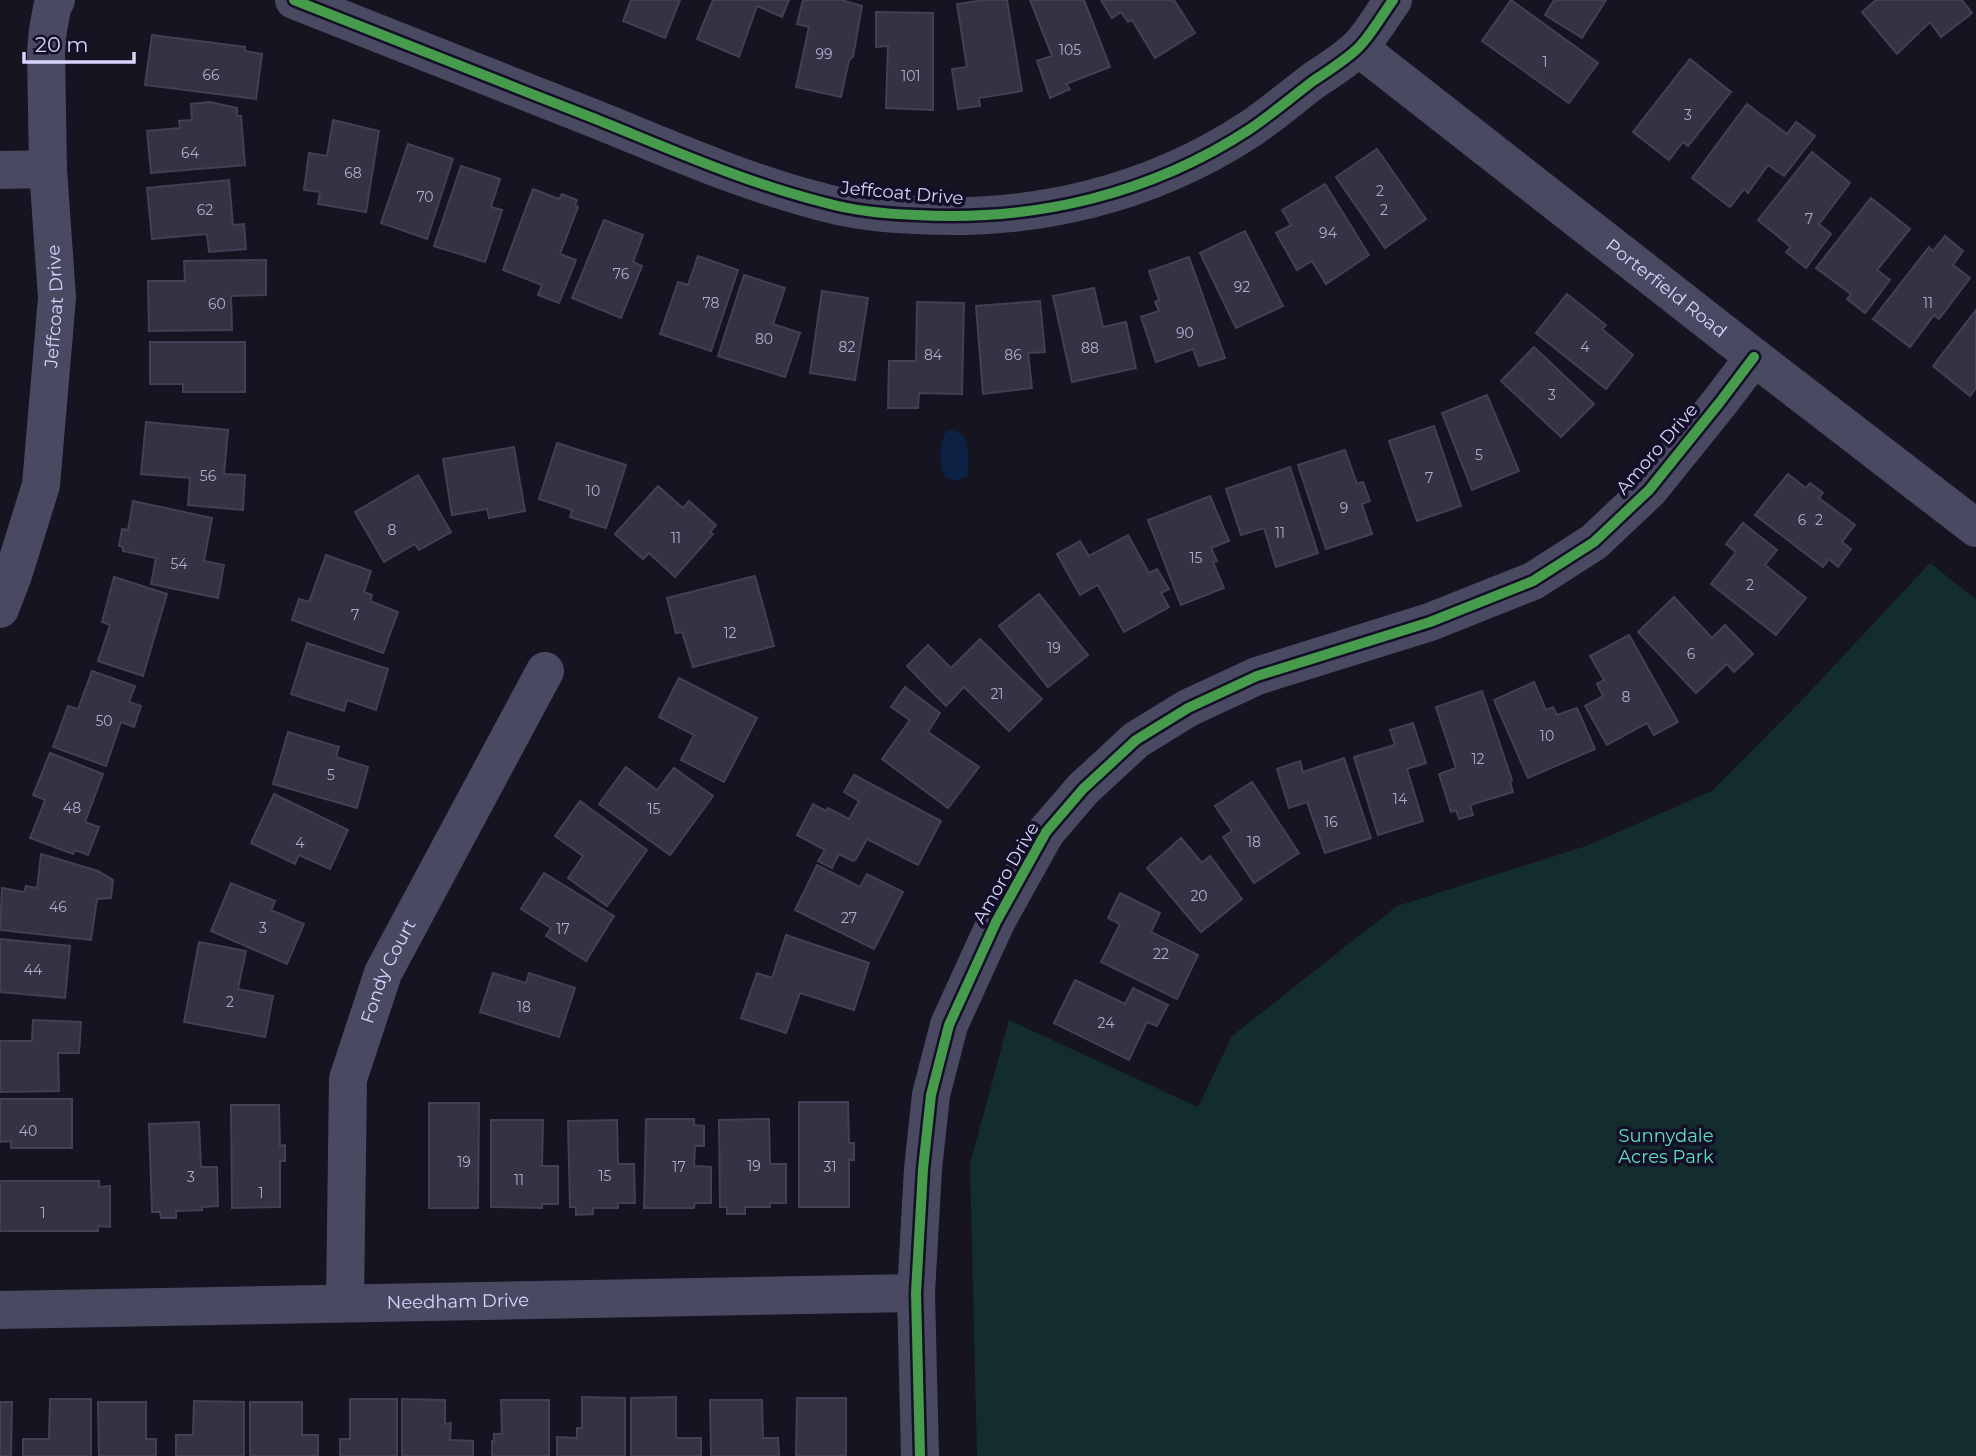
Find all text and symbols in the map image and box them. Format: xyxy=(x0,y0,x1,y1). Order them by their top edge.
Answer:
scale bar xyxy=(24,21,135,65)
text: 20 m xyxy=(35,32,89,57)
house number: 105 xyxy=(1059,41,1081,59)
house number: 99 xyxy=(815,45,833,63)
house number: 1 xyxy=(1542,53,1548,71)
house number: 66 xyxy=(202,66,220,84)
house number: 101 xyxy=(901,67,921,85)
house number: 3 xyxy=(1684,106,1692,124)
house number: 64 xyxy=(181,144,200,162)
house number: 68 xyxy=(344,164,362,182)
street label: Jeffcoat Drive xyxy=(839,177,964,209)
house number: 2 xyxy=(1376,182,1384,200)
house number: 70 xyxy=(416,188,434,206)
house number: 62 xyxy=(197,201,213,219)
house number: 2 xyxy=(1380,201,1388,219)
house number: 7 xyxy=(1805,210,1813,228)
house number: 94 xyxy=(1319,224,1338,242)
street label: Porterfield Road xyxy=(1601,234,1731,342)
street label: Jeffcoat Drive xyxy=(40,244,68,370)
house number: 76 xyxy=(613,265,630,283)
house number: 92 xyxy=(1234,278,1250,296)
house number: 78 xyxy=(703,294,720,312)
house number: 11 xyxy=(1923,294,1933,312)
house number: 60 xyxy=(208,295,226,313)
house number: 90 xyxy=(1176,324,1194,342)
house number: 80 xyxy=(755,330,773,348)
house number: 82 xyxy=(839,338,855,356)
house number: 4 xyxy=(1580,338,1590,356)
house number: 88 xyxy=(1081,339,1099,357)
house number: 84 xyxy=(924,346,943,364)
house number: 86 xyxy=(1004,346,1022,364)
house number: 3 xyxy=(1548,386,1556,404)
street label: Amoro Drive xyxy=(1611,399,1703,499)
house number: 5 xyxy=(1475,446,1483,464)
house number: 56 xyxy=(200,467,217,485)
house number: 7 xyxy=(1425,469,1433,487)
house number: 10 xyxy=(586,482,600,500)
house number: 9 xyxy=(1340,499,1348,517)
house number: 6 xyxy=(1798,511,1807,529)
house number: 2 xyxy=(1815,511,1823,529)
house number: 8 xyxy=(388,521,397,539)
house number: 11 xyxy=(1275,524,1285,542)
house number: 11 xyxy=(671,529,681,547)
house number: 15 xyxy=(1190,549,1203,567)
house number: 54 xyxy=(170,555,188,573)
house number: 2 xyxy=(1746,576,1754,594)
house number: 7 xyxy=(351,606,359,624)
house number: 12 xyxy=(723,624,737,642)
house number: 19 xyxy=(1047,639,1061,657)
house number: 6 xyxy=(1687,645,1696,663)
house number: 21 xyxy=(990,685,1004,703)
house number: 8 xyxy=(1622,688,1631,706)
house number: 50 xyxy=(95,712,113,730)
house number: 10 xyxy=(1540,727,1554,745)
house number: 12 xyxy=(1471,750,1485,768)
house number: 5 xyxy=(327,766,335,784)
house number: 14 xyxy=(1393,790,1408,808)
house number: 48 xyxy=(63,799,81,817)
house number: 15 xyxy=(648,800,661,818)
house number: 16 xyxy=(1324,813,1338,831)
street label: Amoro Drive xyxy=(968,818,1044,928)
house number: 18 xyxy=(1247,833,1261,851)
house number: 4 xyxy=(295,834,305,852)
house number: 20 xyxy=(1190,887,1208,905)
house number: 46 xyxy=(49,898,67,916)
house number: 27 xyxy=(841,909,857,927)
street label: Fondy Court xyxy=(356,916,421,1026)
house number: 3 xyxy=(259,919,267,937)
house number: 17 xyxy=(556,920,570,938)
house number: 22 xyxy=(1153,945,1169,963)
house number: 44 xyxy=(24,961,43,979)
house number: 2 xyxy=(226,993,234,1011)
house number: 18 xyxy=(517,998,531,1016)
house number: 24 xyxy=(1098,1014,1115,1032)
house number: 40 xyxy=(19,1122,37,1140)
park label: Sunnydale Acres Park xyxy=(1618,1125,1714,1168)
house number: 19 xyxy=(457,1153,471,1171)
house number: 19 xyxy=(747,1157,761,1175)
house number: 17 xyxy=(672,1158,686,1176)
house number: 31 xyxy=(824,1158,836,1176)
house number: 15 xyxy=(599,1167,612,1185)
house number: 3 xyxy=(187,1168,195,1186)
house number: 11 xyxy=(514,1171,524,1189)
house number: 1 xyxy=(258,1184,264,1202)
house number: 1 xyxy=(40,1204,46,1222)
street label: Needham Drive xyxy=(387,1289,529,1314)

